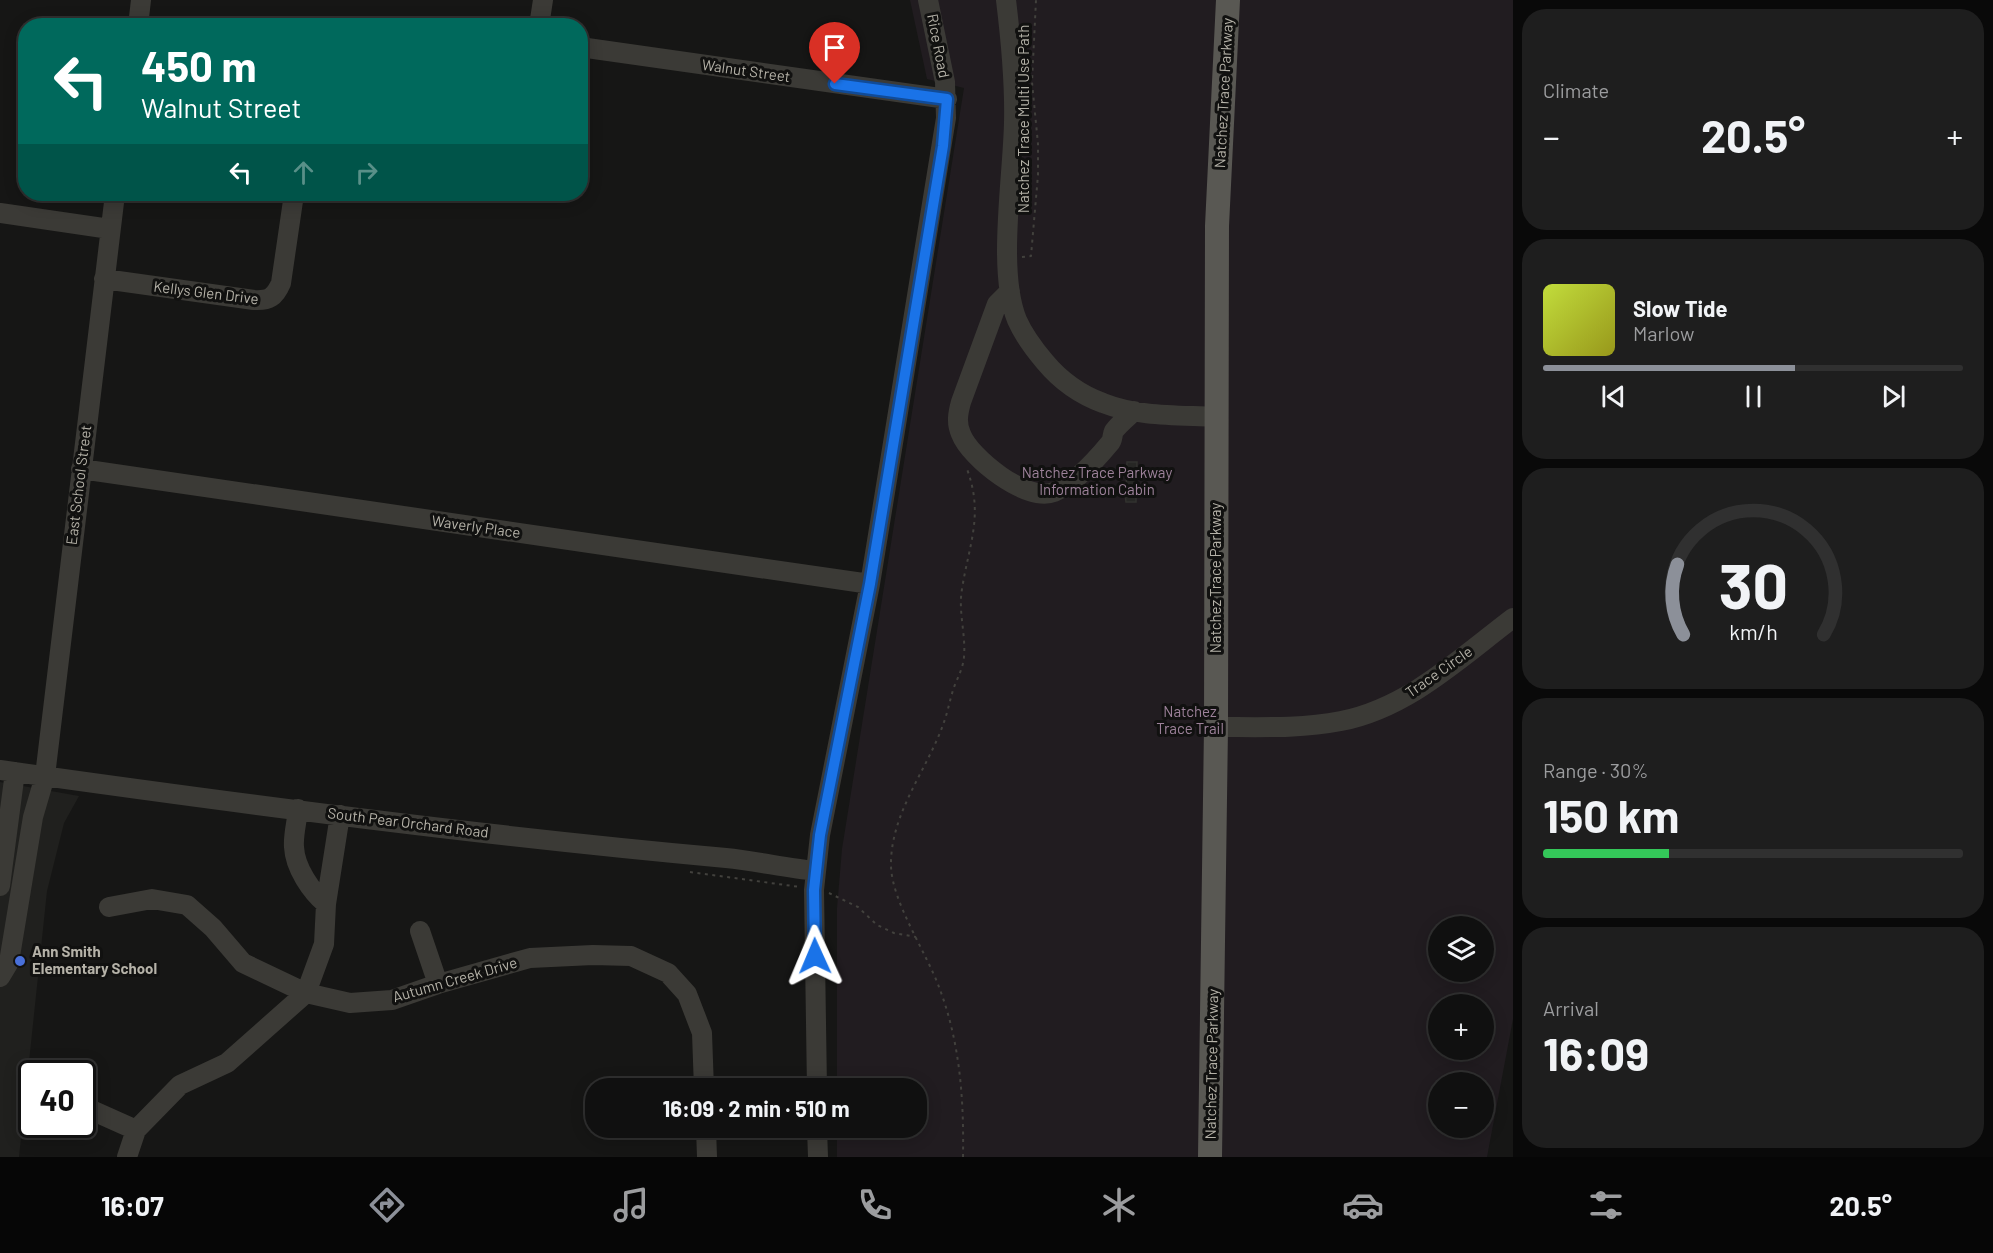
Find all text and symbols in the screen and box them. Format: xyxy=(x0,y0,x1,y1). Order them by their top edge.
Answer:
street label: Rice Road xyxy=(924,12,954,79)
street label: Natchez Trace Parkway xyxy=(1210,17,1236,169)
pin xyxy=(809,22,860,84)
street label: Natchez Trace Multi Use Path xyxy=(1014,25,1032,213)
icon: arrive xyxy=(818,31,851,64)
text: 450 m xyxy=(141,40,256,90)
icon: left xyxy=(42,42,120,120)
street label: Walnut Street xyxy=(701,55,792,85)
text: Climate xyxy=(1543,78,1609,102)
text: Walnut Street xyxy=(141,91,301,123)
text: 20.5° xyxy=(1701,108,1805,162)
text: − xyxy=(1543,116,1560,156)
text: + xyxy=(1947,116,1963,156)
icon: left xyxy=(224,156,257,189)
icon: ahead xyxy=(287,156,320,189)
icon: right xyxy=(350,156,383,189)
street label: Kellys Glen Drive xyxy=(153,277,260,307)
text: Slow Tide xyxy=(1633,295,1728,321)
text: Marlow xyxy=(1633,321,1694,345)
icon: previous xyxy=(1597,380,1630,413)
icon: pause xyxy=(1737,380,1770,413)
icon: next xyxy=(1877,380,1910,413)
street label: East School Street xyxy=(62,424,94,546)
park label: Natchez Trace Parkway Information Cabin xyxy=(1022,463,1172,498)
street label: Natchez Trace Parkway xyxy=(1206,503,1224,653)
street label: Waverly Place xyxy=(431,511,522,541)
text: 30 xyxy=(1718,548,1788,622)
text: km/h xyxy=(1729,620,1777,645)
street label: Trace Circle xyxy=(1402,642,1475,701)
park label: Natchez Trace Trail xyxy=(1156,702,1224,737)
text: Range · 30% xyxy=(1543,758,1648,782)
text: 150 km xyxy=(1543,788,1679,842)
street label: South Pear Orchard Road xyxy=(327,803,490,841)
map controls xyxy=(1428,916,1494,1138)
button: layers xyxy=(1428,916,1494,982)
position arrow xyxy=(783,924,847,988)
place label: Ann Smith Elementary School xyxy=(32,942,157,977)
street label: Autumn Creek Drive xyxy=(390,953,519,1005)
marker: Ann Smith Elementary School xyxy=(13,954,27,968)
street label: Natchez Trace Parkway xyxy=(1201,988,1221,1139)
button: + xyxy=(1428,994,1494,1060)
text: Arrival xyxy=(1543,996,1599,1020)
text: 16:09 xyxy=(1543,1026,1649,1080)
speed limit sign: 40 xyxy=(18,1060,96,1138)
button: − xyxy=(1428,1072,1494,1138)
text: 16:09 · 2 min · 510 m xyxy=(662,1095,850,1121)
icon: directions xyxy=(366,1184,408,1226)
icon: music xyxy=(610,1184,652,1226)
icon: phone xyxy=(854,1184,896,1226)
icon: climate xyxy=(1098,1184,1140,1226)
icon: car xyxy=(1342,1184,1384,1226)
icon: filters xyxy=(1585,1184,1627,1226)
text: 16:07 xyxy=(101,1189,164,1221)
text: 20.5° xyxy=(1829,1189,1892,1221)

